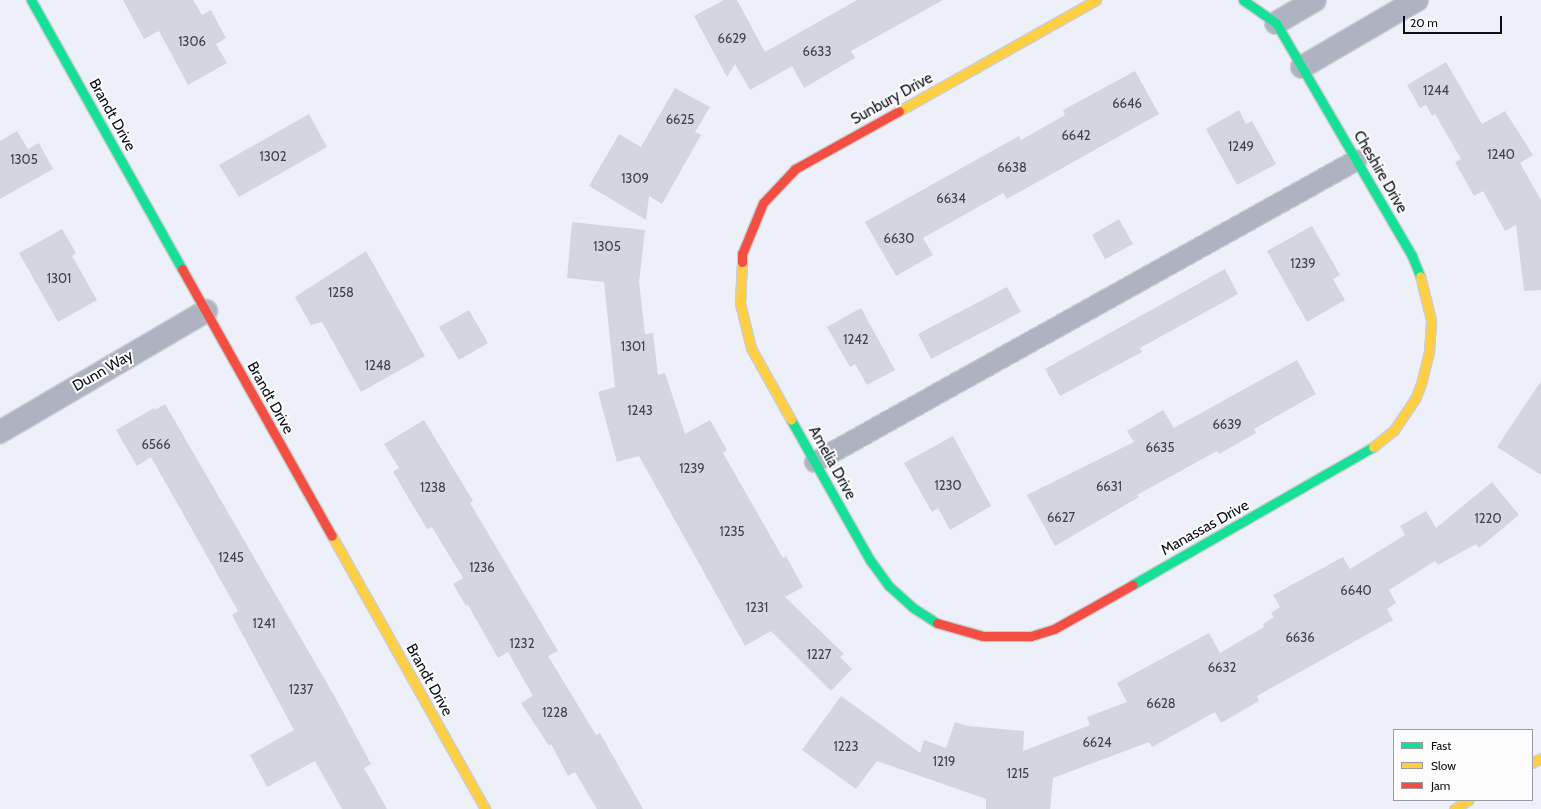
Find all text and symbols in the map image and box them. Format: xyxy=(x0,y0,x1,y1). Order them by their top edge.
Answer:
scale bar xyxy=(1405,8,1504,34)
text: 20 m xyxy=(1410,15,1438,30)
house number: 6629 xyxy=(718,30,746,46)
house number: 1306 xyxy=(178,33,206,49)
house number: 6633 xyxy=(803,43,831,59)
street label: Sunbury Drive xyxy=(848,69,936,129)
street label: Brandt Drive xyxy=(85,76,139,154)
house number: 1244 xyxy=(1423,82,1449,98)
house number: 6646 xyxy=(1112,95,1142,111)
house number: 6625 xyxy=(666,111,694,127)
house number: 6642 xyxy=(1061,127,1091,143)
street label: Cheshire Drive xyxy=(1349,128,1411,216)
house number: 1249 xyxy=(1228,138,1254,154)
house number: 1240 xyxy=(1487,146,1515,162)
house number: 1302 xyxy=(259,148,287,164)
house number: 1305 xyxy=(10,151,38,167)
house number: 6638 xyxy=(997,159,1027,175)
house number: 1309 xyxy=(621,170,649,186)
house number: 6634 xyxy=(936,190,966,206)
house number: 6630 xyxy=(884,230,914,246)
house number: 1305 xyxy=(593,238,621,254)
house number: 1239 xyxy=(1290,255,1316,271)
house number: 1301 xyxy=(47,270,71,286)
house number: 1258 xyxy=(328,284,354,300)
house number: 1242 xyxy=(843,331,869,347)
house number: 1301 xyxy=(621,338,645,354)
street label: Dunn Way xyxy=(70,346,136,396)
house number: 1248 xyxy=(365,357,391,373)
street label: Brandt Drive xyxy=(243,359,297,437)
house number: 1243 xyxy=(627,402,653,418)
house number: 6639 xyxy=(1212,416,1242,432)
street label: Amelia Drive xyxy=(804,423,860,503)
house number: 6566 xyxy=(141,436,171,452)
house number: 6635 xyxy=(1146,439,1174,455)
house number: 1239 xyxy=(679,460,705,476)
house number: 1230 xyxy=(934,477,962,493)
house number: 6631 xyxy=(1096,478,1122,494)
house number: 1238 xyxy=(420,479,446,495)
street label: Manassas Drive xyxy=(1158,496,1252,560)
house number: 6627 xyxy=(1047,509,1075,525)
house number: 1220 xyxy=(1475,510,1501,526)
house number: 1235 xyxy=(719,523,745,539)
house number: 1245 xyxy=(218,549,244,565)
house number: 1236 xyxy=(469,559,495,575)
house number: 6640 xyxy=(1340,582,1372,598)
house number: 1231 xyxy=(746,599,768,615)
house number: 1241 xyxy=(253,615,275,631)
house number: 6636 xyxy=(1285,629,1315,645)
house number: 1232 xyxy=(510,635,534,651)
street label: Brandt Drive xyxy=(402,641,456,719)
house number: 1227 xyxy=(807,646,831,662)
house number: 6632 xyxy=(1208,659,1236,675)
house number: 1237 xyxy=(289,681,313,697)
house number: 6628 xyxy=(1146,695,1176,711)
house number: 1228 xyxy=(542,704,568,720)
legend xyxy=(1393,729,1533,801)
house number: 6624 xyxy=(1082,734,1112,750)
house number: 1223 xyxy=(834,738,858,754)
text: Fast xyxy=(1431,738,1451,753)
house number: 1219 xyxy=(933,753,955,769)
text: Slow xyxy=(1431,758,1456,773)
house number: 1215 xyxy=(1007,765,1029,781)
text: Jam xyxy=(1431,778,1450,793)

